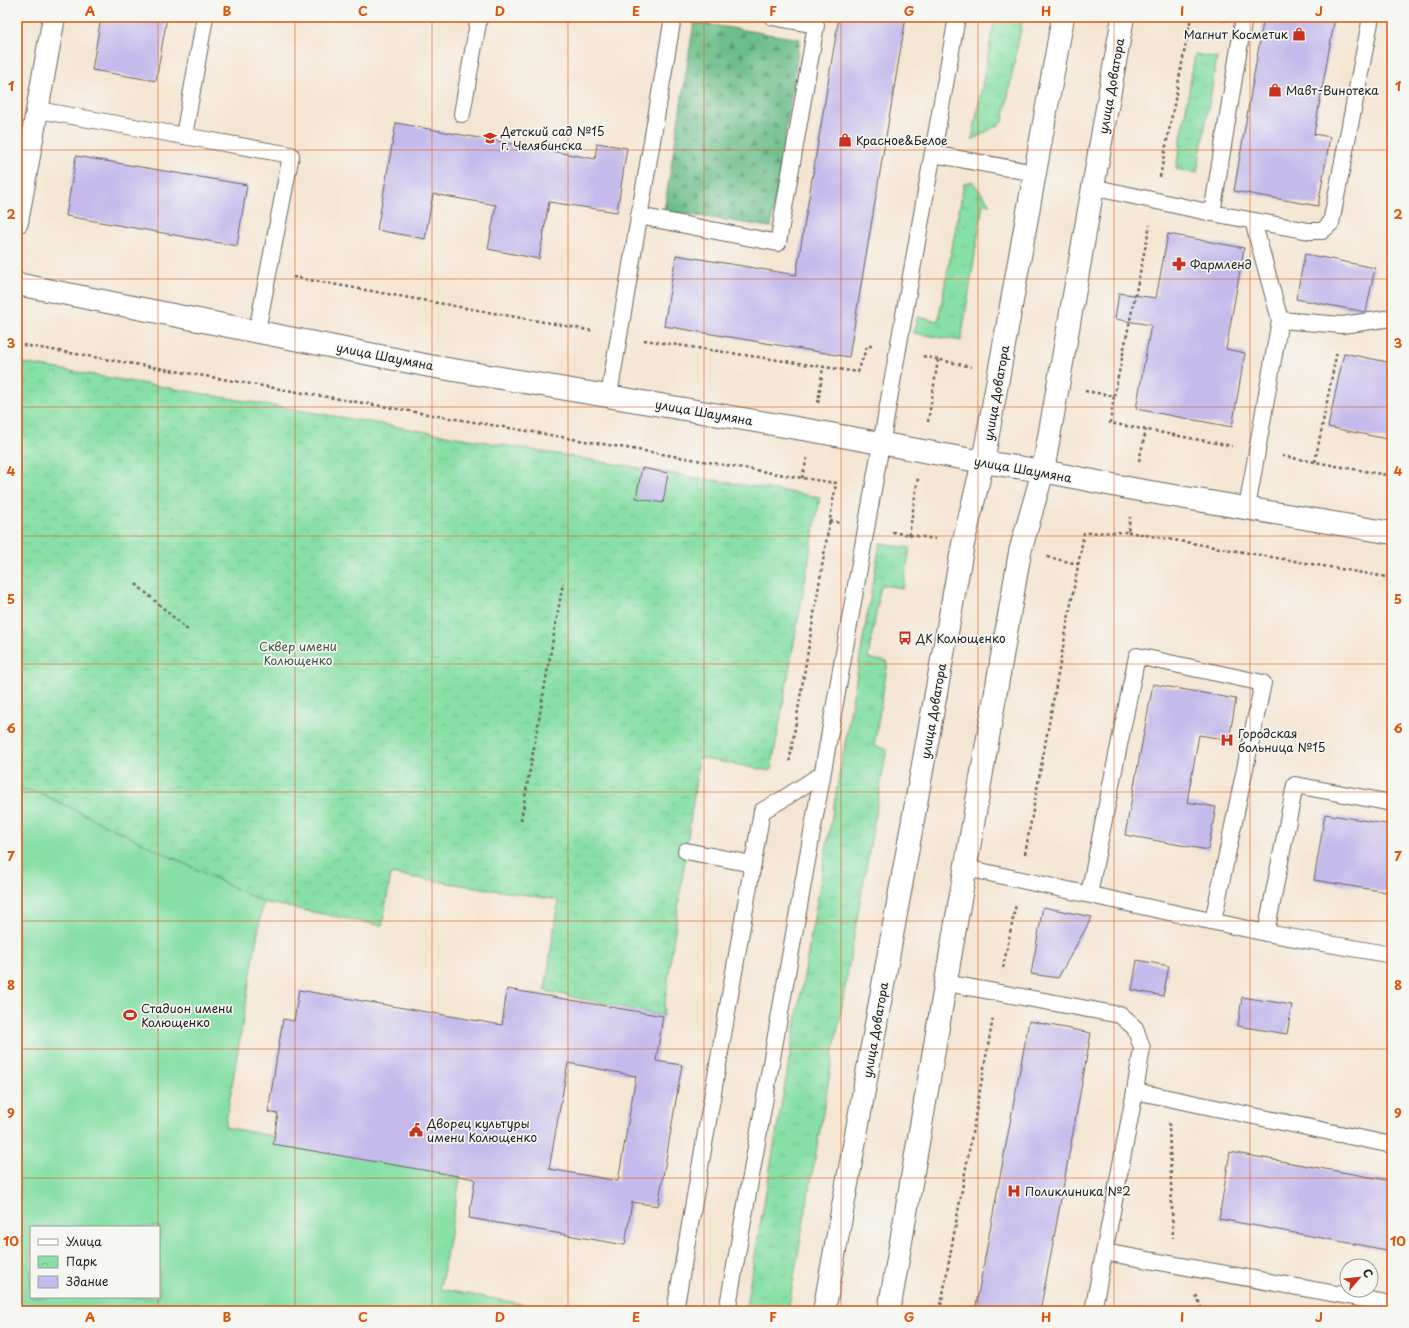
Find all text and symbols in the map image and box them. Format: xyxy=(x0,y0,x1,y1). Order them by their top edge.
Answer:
text: A xyxy=(85,1,95,20)
text: B xyxy=(223,1,232,20)
text: C xyxy=(358,1,368,20)
text: D xyxy=(495,1,505,20)
text: E xyxy=(632,1,640,20)
text: F xyxy=(769,1,777,20)
text: G xyxy=(904,1,914,20)
text: H xyxy=(1041,1,1051,20)
text: I xyxy=(1180,1,1184,20)
text: J xyxy=(1315,1,1323,20)
place label: Магнит Косметик xyxy=(1184,25,1289,43)
shop icon: Магнит Косметик xyxy=(1291,26,1307,42)
street label: улица Доватора xyxy=(1094,36,1128,135)
text: 1 xyxy=(8,76,14,95)
text: 1 xyxy=(1395,76,1401,95)
place label: Мавт-Винотека xyxy=(1286,81,1379,99)
shop icon: Мавт-Винотека xyxy=(1267,82,1283,98)
place label: Детский сад №15 г. Челябинска xyxy=(500,122,604,154)
school or university icon: Детский сад №15 г. Челябинска xyxy=(482,130,498,146)
place label: Красное&Белое xyxy=(856,131,948,149)
shop icon: Красное&Белое xyxy=(837,132,853,148)
text: 2 xyxy=(6,204,16,223)
text: 2 xyxy=(1393,204,1403,223)
place label: Фармленд xyxy=(1190,255,1252,273)
pharmacy icon: Фармленд xyxy=(1171,256,1187,272)
text: 3 xyxy=(7,333,16,352)
text: 3 xyxy=(1394,333,1403,352)
street label: улица Шаумяна xyxy=(335,338,436,374)
street label: улица Доватора xyxy=(979,343,1013,442)
street label: улица Шаумяна xyxy=(654,395,755,430)
street label: улица Шаумяна xyxy=(973,452,1074,487)
text: 4 xyxy=(7,461,16,480)
text: 4 xyxy=(1394,461,1403,480)
text: 5 xyxy=(7,589,15,608)
text: 5 xyxy=(1394,589,1402,608)
place label: ДК Колющенко xyxy=(915,629,1006,647)
bus stop icon: ДК Колющенко xyxy=(897,630,913,646)
park label: Сквер имени Колющенко xyxy=(259,637,337,669)
street label: улица Доватора xyxy=(916,661,950,760)
text: 6 xyxy=(6,718,16,737)
text: 6 xyxy=(1393,718,1403,737)
place label: Городская больница №15 xyxy=(1238,724,1325,756)
hospital icon: Городская больница №15 xyxy=(1219,732,1235,748)
text: 7 xyxy=(7,846,15,865)
text: 7 xyxy=(1394,846,1402,865)
text: 8 xyxy=(7,975,15,994)
text: 8 xyxy=(1394,975,1402,994)
street label: улица Доватора xyxy=(858,980,892,1079)
place label: Стадион имени Колющенко xyxy=(141,999,233,1031)
sports icon: Стадион имени Колющенко xyxy=(122,1007,138,1023)
text: 9 xyxy=(7,1103,15,1122)
text: 9 xyxy=(1394,1103,1402,1122)
place label: Дворец культуры имени Колющенко xyxy=(426,1114,538,1146)
public building icon: Дворец культуры имени Колющенко xyxy=(408,1122,424,1138)
place label: Поликлиника №2 xyxy=(1025,1182,1131,1200)
hospital icon: Поликлиника №2 xyxy=(1006,1183,1022,1199)
legend xyxy=(30,1226,160,1298)
text: 10 xyxy=(3,1231,19,1250)
text: 10 xyxy=(1390,1231,1406,1250)
text: Улица xyxy=(66,1232,102,1250)
text: Парк xyxy=(66,1252,98,1270)
north arrow xyxy=(1339,1258,1379,1298)
text: С xyxy=(1359,1265,1378,1281)
text: Здание xyxy=(66,1272,108,1290)
text: A xyxy=(85,1307,95,1326)
text: B xyxy=(223,1307,232,1326)
text: C xyxy=(358,1307,368,1326)
text: D xyxy=(495,1307,505,1326)
text: E xyxy=(632,1307,640,1326)
text: F xyxy=(769,1307,777,1326)
text: G xyxy=(904,1307,914,1326)
text: H xyxy=(1041,1307,1051,1326)
text: I xyxy=(1180,1307,1184,1326)
text: J xyxy=(1315,1307,1323,1326)

